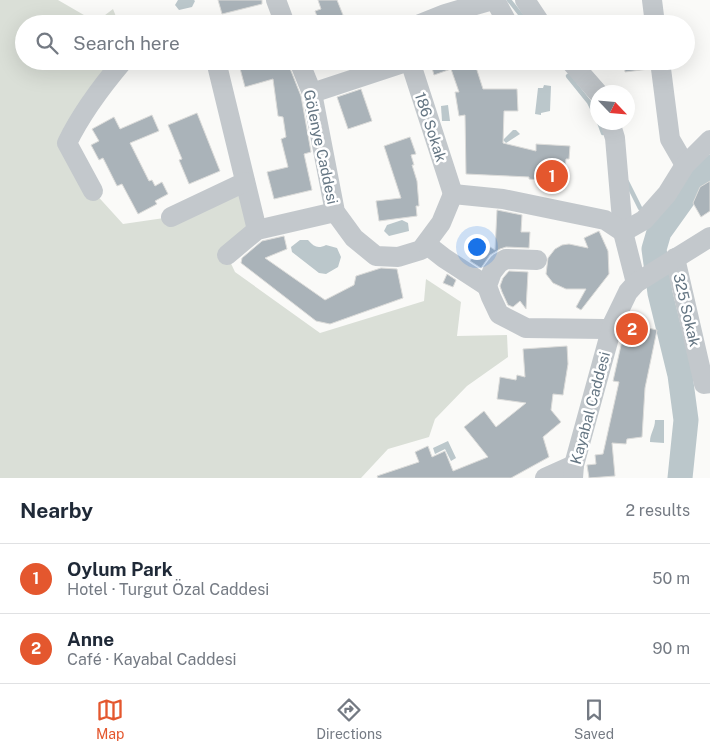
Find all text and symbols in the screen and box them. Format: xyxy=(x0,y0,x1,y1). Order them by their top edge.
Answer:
search box xyxy=(15,15,695,70)
icon: search xyxy=(33,29,61,57)
text: Search here xyxy=(73,32,180,54)
north arrow xyxy=(590,85,635,130)
street label: Gölenye Caddesi xyxy=(301,88,341,206)
street label: 186 Sokak xyxy=(412,90,450,164)
pin: 1 xyxy=(536,157,568,195)
your location xyxy=(464,234,490,260)
street label: 325 Sokak xyxy=(670,271,704,349)
pin: 2 xyxy=(616,310,648,348)
street label: Kayabal Caddesi xyxy=(567,350,613,466)
text: Nearby xyxy=(20,498,93,523)
text: 2 results xyxy=(625,501,690,520)
text: Oylum Park xyxy=(67,558,173,580)
text: 1 xyxy=(33,569,39,588)
text: 50 m xyxy=(652,569,690,588)
text: Hotel · Turgut Özal Caddesi xyxy=(67,580,269,599)
text: Anne xyxy=(67,628,114,650)
text: 2 xyxy=(31,639,41,658)
text: 90 m xyxy=(653,639,690,658)
text: Café · Kayabal Caddesi xyxy=(67,650,237,669)
tab: Map xyxy=(96,696,124,742)
tab: Directions xyxy=(316,696,382,742)
tab: Saved xyxy=(574,696,614,742)

